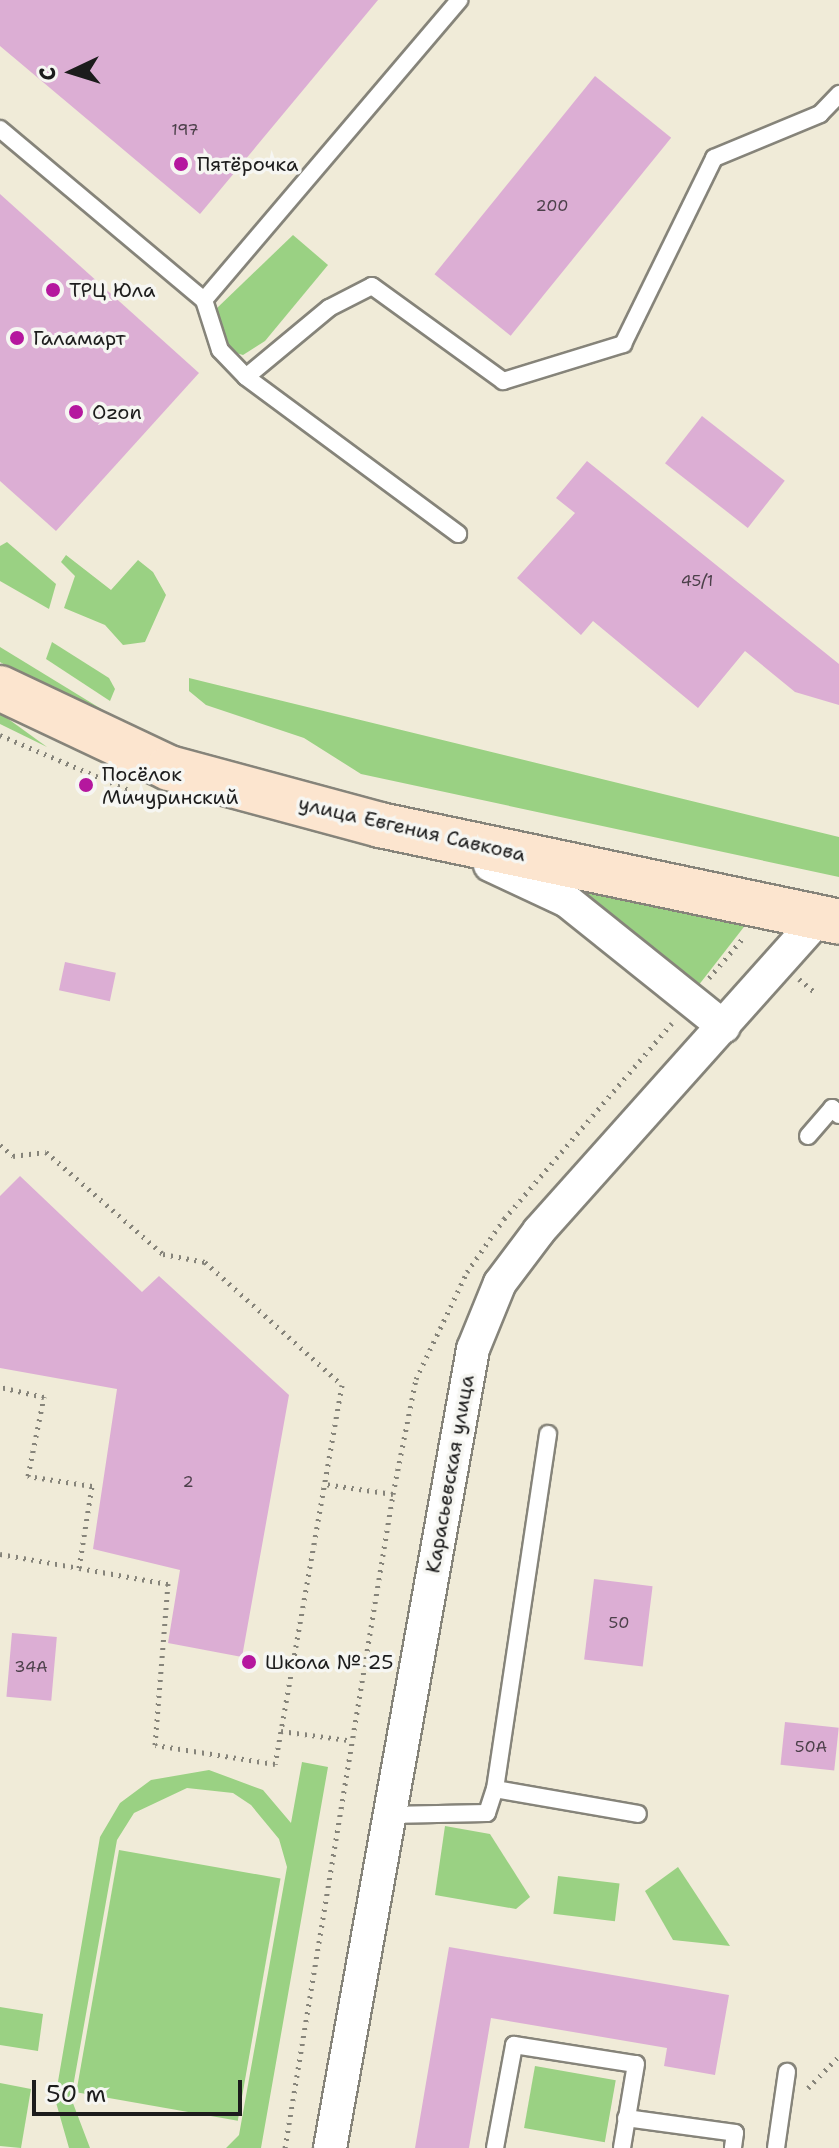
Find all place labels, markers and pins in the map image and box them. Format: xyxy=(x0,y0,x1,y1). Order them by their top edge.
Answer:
place label: Пятёрочка xyxy=(197,152,298,176)
marker: Пятёрочка xyxy=(172,155,190,173)
place label: ТРЦ Юла xyxy=(69,278,155,302)
marker: ТРЦ Юла xyxy=(44,281,62,299)
place label: Галамарт xyxy=(33,326,126,350)
marker: Галамарт xyxy=(8,329,26,347)
place label: Ozon xyxy=(92,400,142,424)
marker: Ozon xyxy=(67,403,85,421)
place label: Посёлок Мичуринский xyxy=(102,762,238,809)
marker: Посёлок Мичуринский xyxy=(77,776,95,794)
place label: Школа № 25 xyxy=(265,1650,393,1674)
marker: Школа № 25 xyxy=(240,1653,258,1671)

